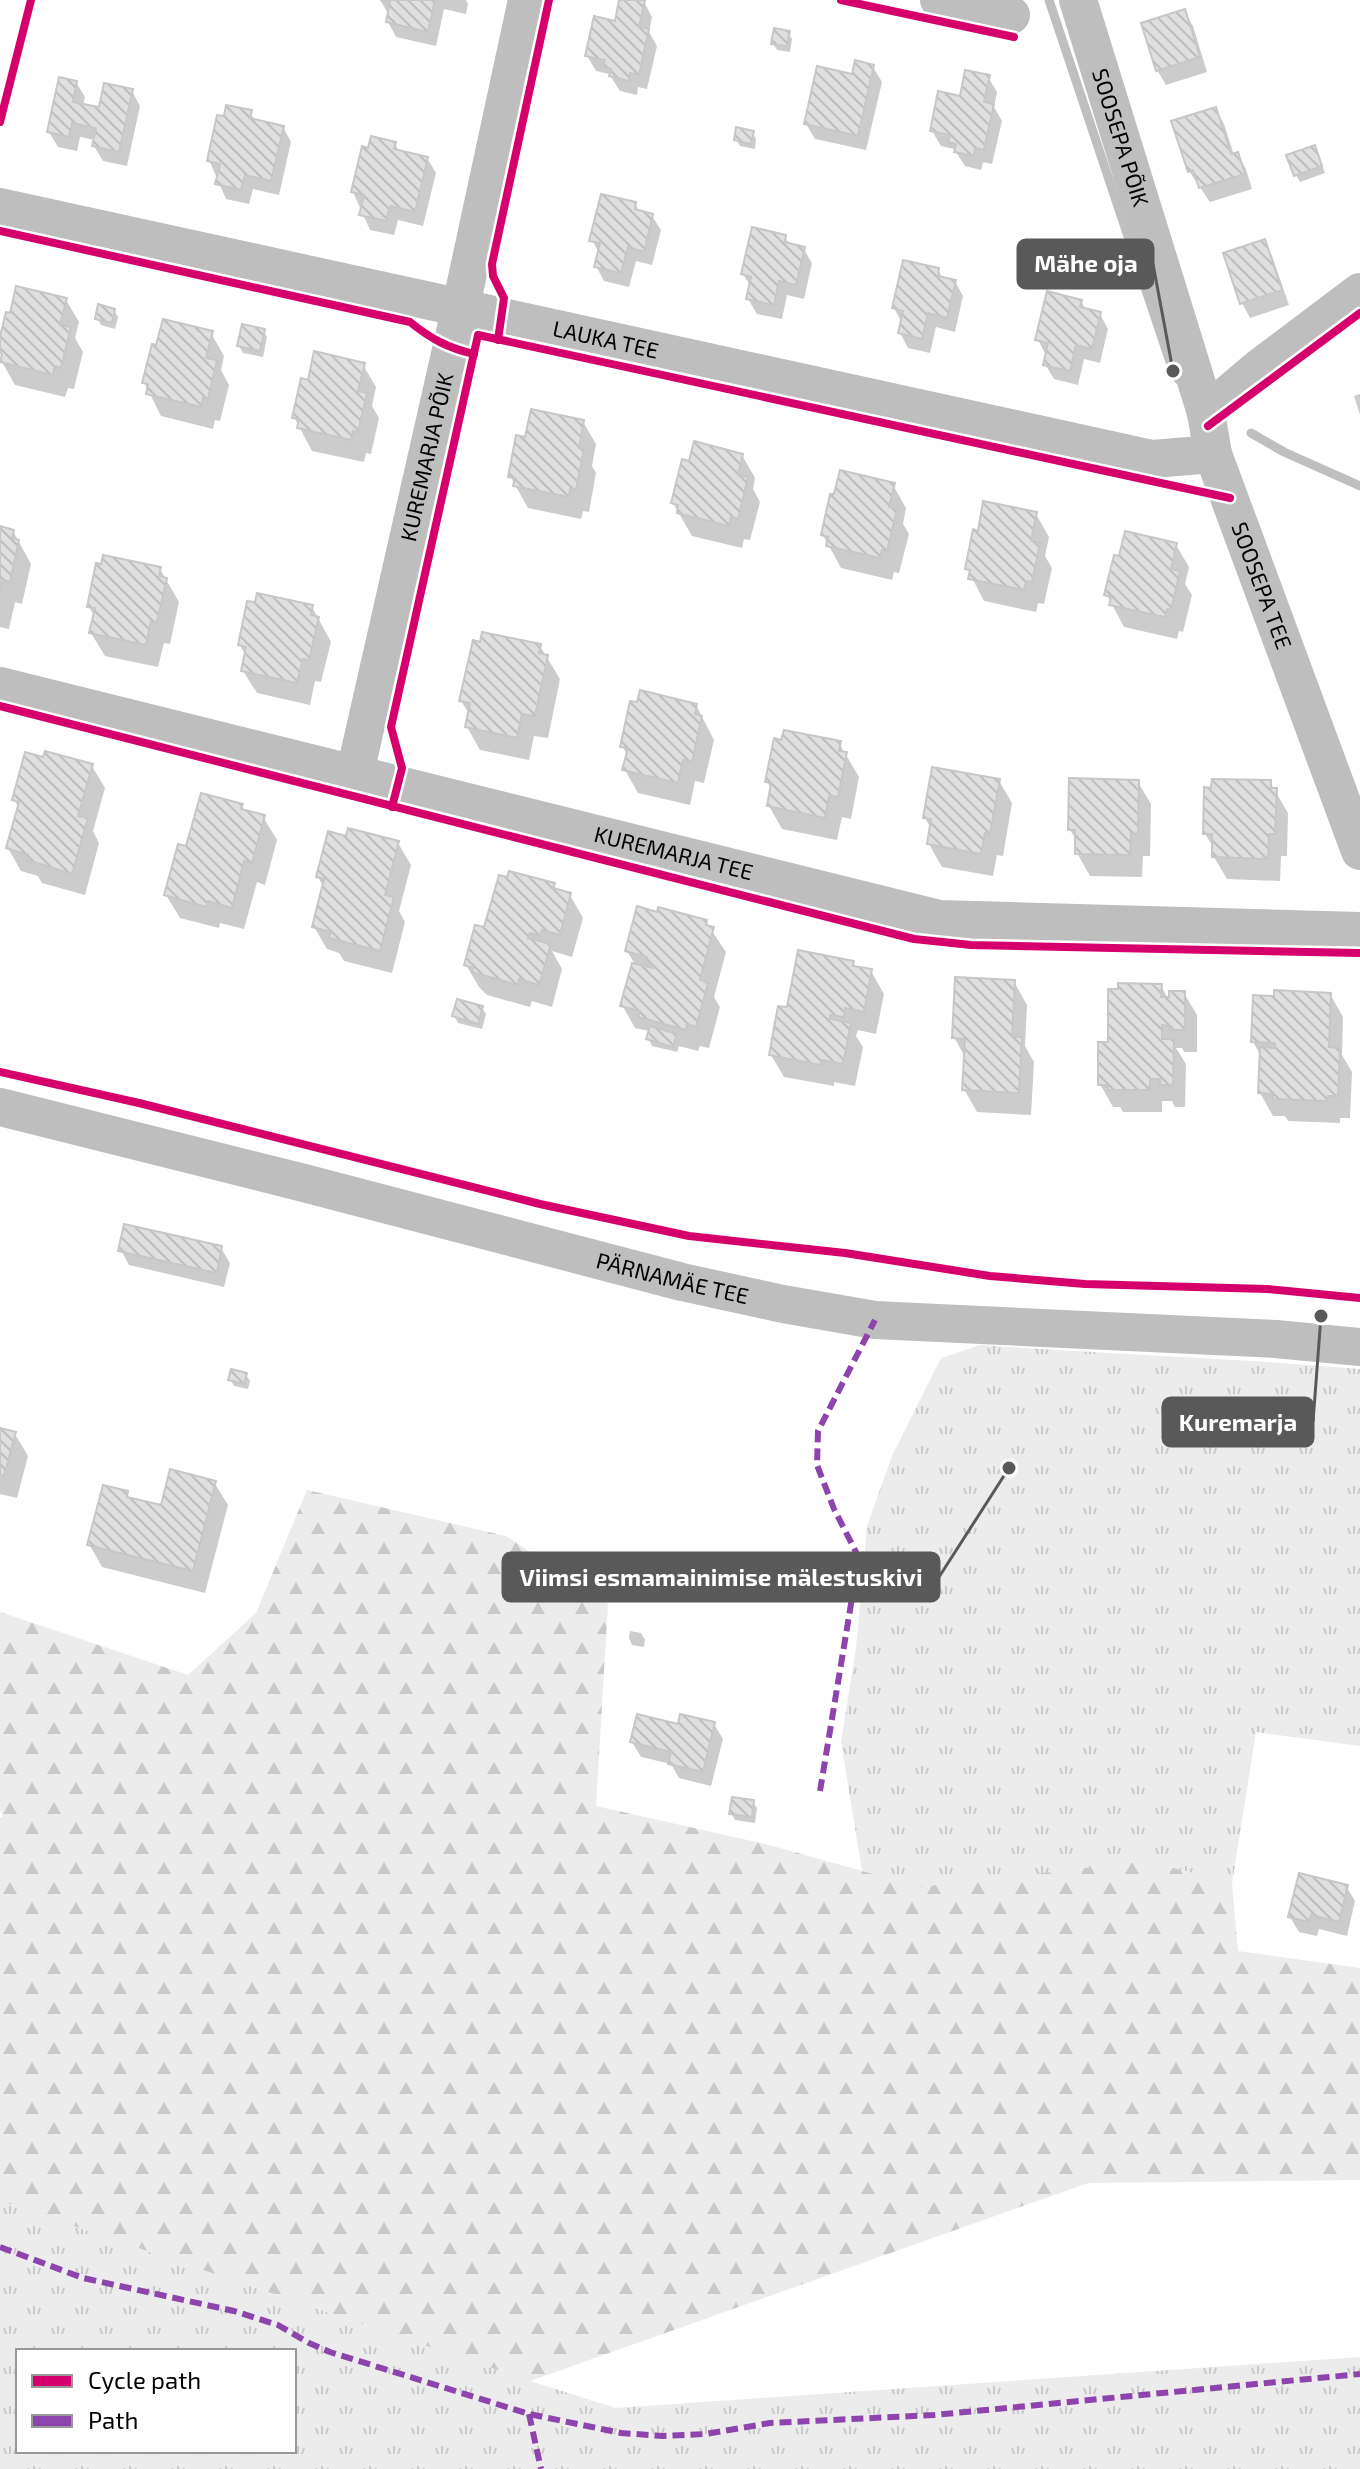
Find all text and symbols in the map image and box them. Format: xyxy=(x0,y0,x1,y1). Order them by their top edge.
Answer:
street label: SOOSEPA PÕIK xyxy=(1088,65,1155,209)
callout: Mähe oja xyxy=(1018,240,1153,288)
text: Mähe oja xyxy=(1034,248,1138,277)
street label: LAUKA TEE xyxy=(551,314,661,363)
street label: KUREMARJA PÕIK xyxy=(394,370,457,544)
street label: SOOSEPA TEE xyxy=(1227,518,1298,653)
street label: KUREMARJA TEE xyxy=(592,820,756,884)
street label: PÄRNAMÄE TEE xyxy=(594,1246,751,1308)
callout: Kuremarja xyxy=(1163,1398,1313,1446)
text: Kuremarja xyxy=(1179,1407,1297,1436)
callout: Viimsi esmamainimise mälestuskivi xyxy=(503,1553,939,1601)
text: Viimsi esmamainimise mälestuskivi xyxy=(519,1562,923,1591)
legend xyxy=(16,2349,296,2453)
text: Cycle path xyxy=(88,2365,201,2394)
text: Path xyxy=(88,2405,138,2434)

